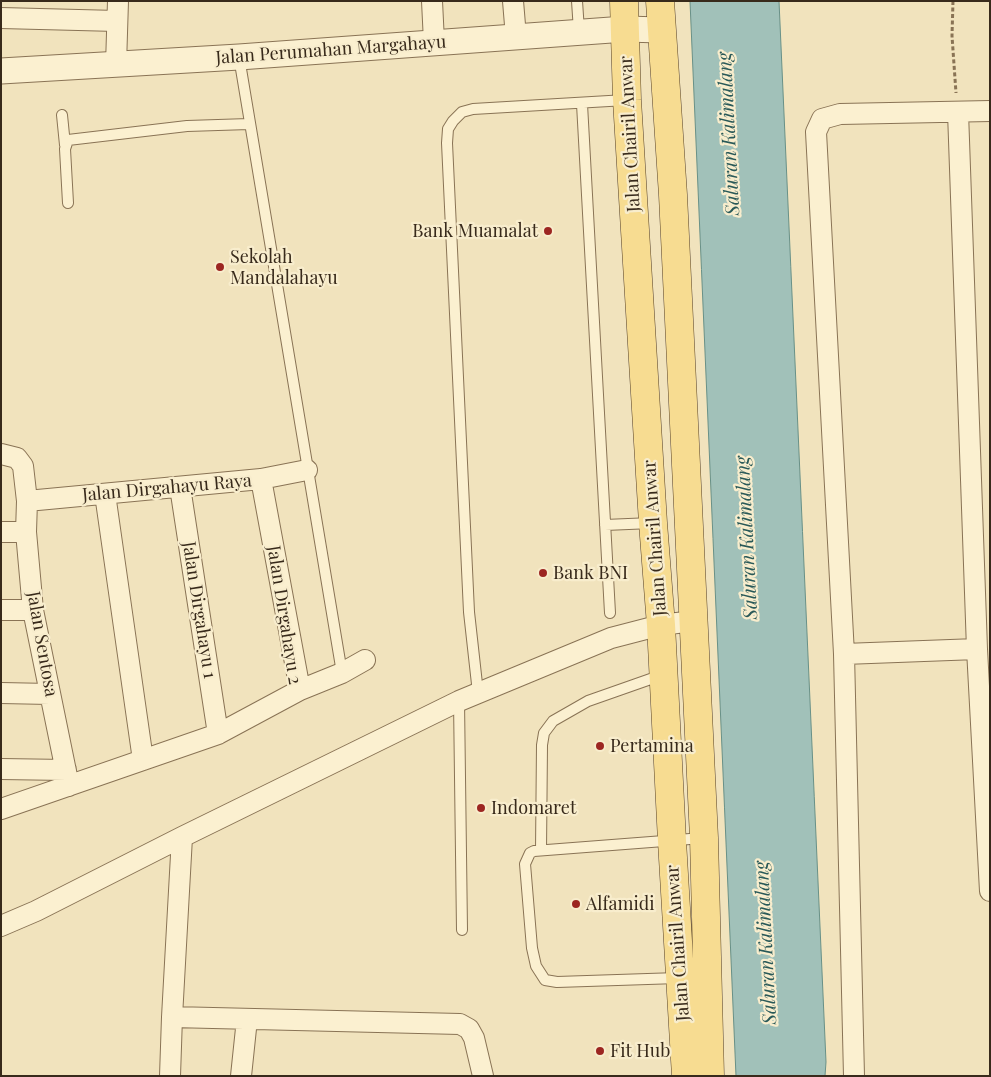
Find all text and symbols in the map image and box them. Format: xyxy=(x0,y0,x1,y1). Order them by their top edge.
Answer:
street label: Jalan Perumahan Margahayu xyxy=(215,31,447,69)
water label: Saluran Kalimalang xyxy=(713,52,745,216)
street label: Jalan Chairil Anwar xyxy=(615,55,645,213)
place label: Bank Muamalat xyxy=(412,220,538,242)
marker: Bank Muamalat xyxy=(542,225,554,237)
place label: Sekolah Mandalahayu xyxy=(230,246,338,288)
marker: Sekolah Mandalahayu xyxy=(214,261,226,273)
water label: Saluran Kalimalang xyxy=(731,456,763,620)
street label: Jalan Chairil Anwar xyxy=(639,459,671,617)
street label: Jalan Dirgahayu Raya xyxy=(81,470,253,506)
street label: Jalan Dirgahayu 1 xyxy=(178,540,220,680)
street label: Jalan Dirgahayu 2 xyxy=(262,544,306,686)
place label: Bank BNI xyxy=(553,562,628,584)
marker: Bank BNI xyxy=(537,567,549,579)
street label: Jalan Sentosa xyxy=(22,590,62,698)
place label: Pertamina xyxy=(610,735,694,757)
marker: Pertamina xyxy=(594,740,606,752)
place label: Indomaret xyxy=(491,797,576,819)
marker: Indomaret xyxy=(475,802,487,814)
water label: Saluran Kalimalang xyxy=(750,861,782,1025)
street label: Jalan Chairil Anwar xyxy=(662,864,694,1022)
place label: Alfamidi xyxy=(586,893,654,915)
marker: Alfamidi xyxy=(570,898,582,910)
place label: Fit Hub xyxy=(610,1040,670,1062)
marker: Fit Hub xyxy=(594,1045,606,1057)

